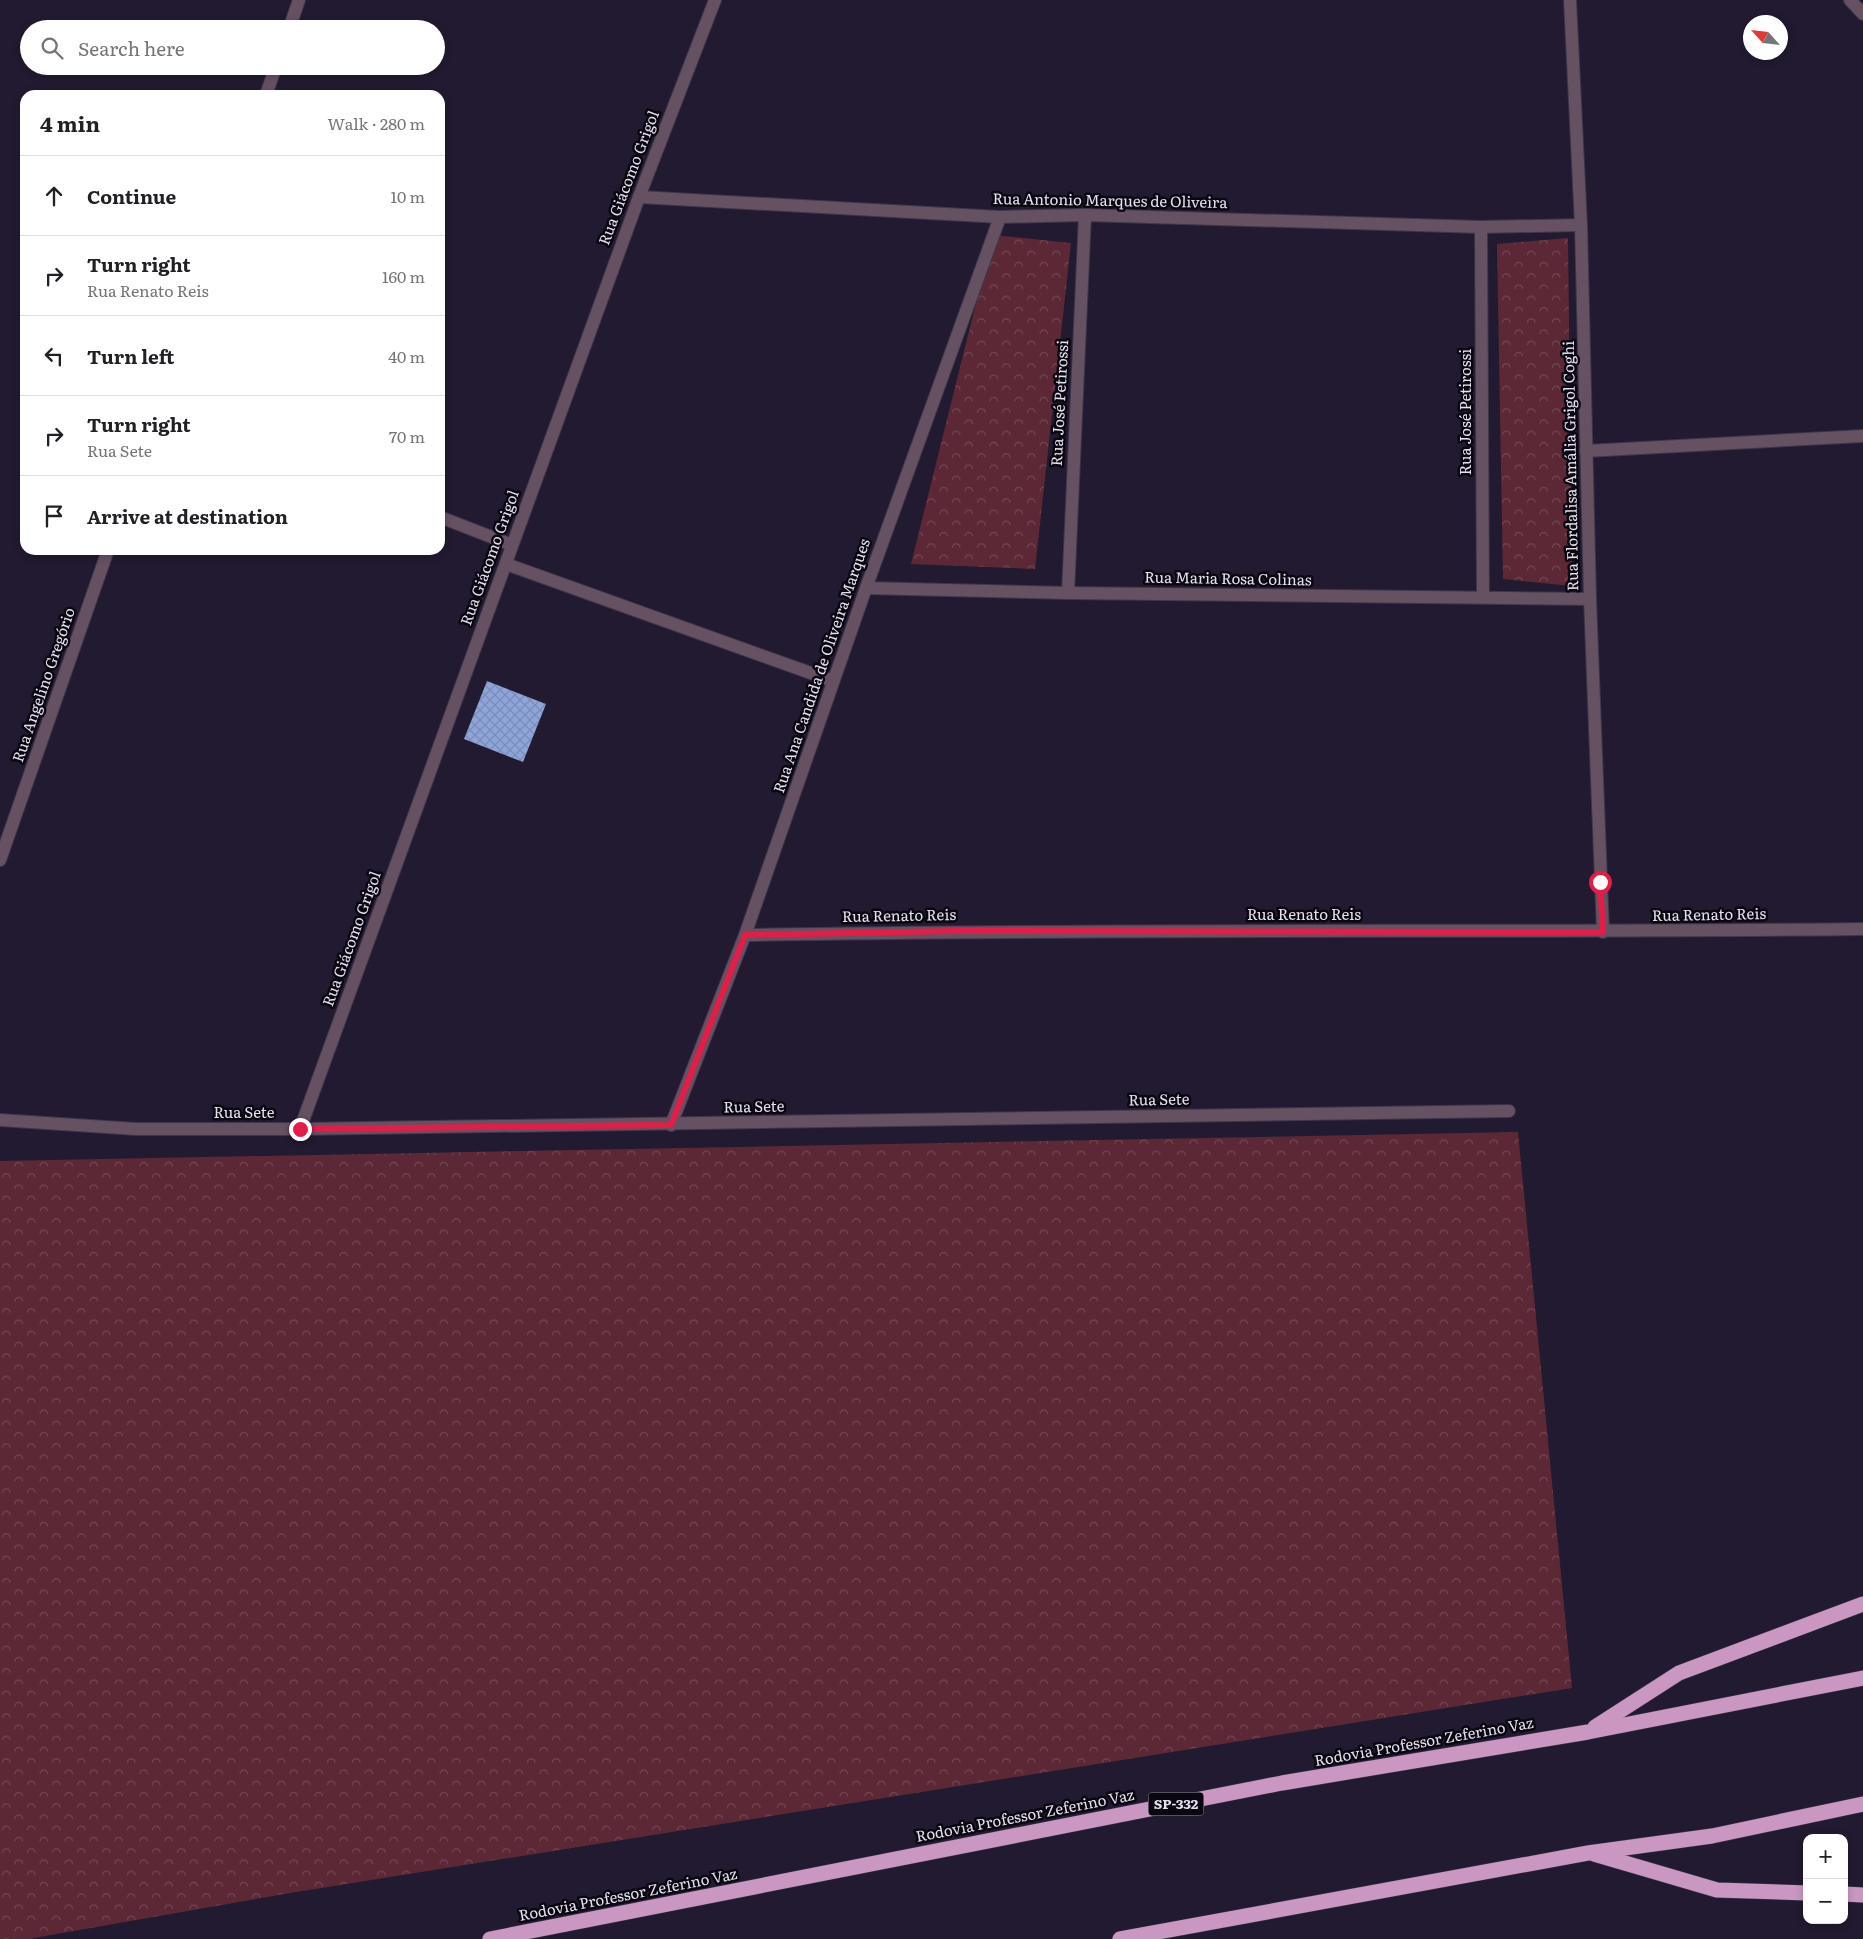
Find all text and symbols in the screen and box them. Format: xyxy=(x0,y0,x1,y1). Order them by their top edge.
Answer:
north arrow xyxy=(1743,15,1788,60)
search box xyxy=(20,20,445,75)
icon: search xyxy=(38,34,66,62)
text: Search here xyxy=(78,34,185,62)
text: 4 min xyxy=(40,107,100,138)
street label: Rua Giácomo Grigol xyxy=(591,107,664,248)
text: Walk · 280 m xyxy=(327,111,425,135)
icon: ahead xyxy=(40,182,68,210)
text: Continue xyxy=(87,182,176,210)
text: 10 m xyxy=(391,184,425,208)
street label: Rua Antonio Marques de Oliveira xyxy=(992,186,1228,213)
text: Turn right xyxy=(87,250,191,278)
icon: right xyxy=(40,262,68,290)
text: 160 m xyxy=(382,264,425,288)
text: Rua Renato Reis xyxy=(87,278,209,302)
street label: Rua José Petirossi xyxy=(1044,339,1073,467)
street label: Rua Flordalisa Amália Grigol Coghi xyxy=(1556,341,1583,591)
icon: left xyxy=(40,342,68,370)
text: Turn left xyxy=(87,342,174,370)
text: 40 m xyxy=(388,344,425,368)
street label: Rua José Petirossi xyxy=(1453,349,1476,475)
text: Turn right xyxy=(87,410,191,438)
icon: right xyxy=(40,422,68,450)
text: 70 m xyxy=(389,424,425,448)
text: Rua Sete xyxy=(87,438,152,462)
street label: Rua Giácomo Grigol xyxy=(453,487,524,628)
icon: arrive xyxy=(40,502,68,530)
text: Arrive at destination xyxy=(87,502,288,530)
street label: Rua Ana Candida de Oliveira Marques xyxy=(766,535,875,796)
street label: Rua Maria Rosa Colinas xyxy=(1144,565,1312,590)
street label: Rua Angelino Gregório xyxy=(5,604,80,765)
street label: Rua Giácomo Grigol xyxy=(315,868,386,1009)
route start xyxy=(1589,871,1612,894)
street label: Rua Renato Reis xyxy=(1652,901,1766,926)
street label: Rua Renato Reis xyxy=(842,902,956,927)
street label: Rua Renato Reis xyxy=(1247,902,1361,925)
street label: Rua Sete xyxy=(1128,1086,1190,1111)
street label: Rua Sete xyxy=(723,1093,785,1118)
street label: Rua Sete xyxy=(213,1100,275,1123)
route end xyxy=(289,1118,312,1141)
street label: Rodovia Professor Zeferino Vaz xyxy=(1312,1710,1535,1771)
street label: Rodovia Professor Zeferino Vaz xyxy=(914,1782,1136,1847)
road number: SP-332 xyxy=(1148,1792,1204,1816)
map controls xyxy=(1803,1834,1848,1924)
button: + xyxy=(1803,1834,1848,1879)
street label: Rodovia Professor Zeferino Vaz xyxy=(517,1861,739,1926)
button: − xyxy=(1803,1879,1848,1924)

